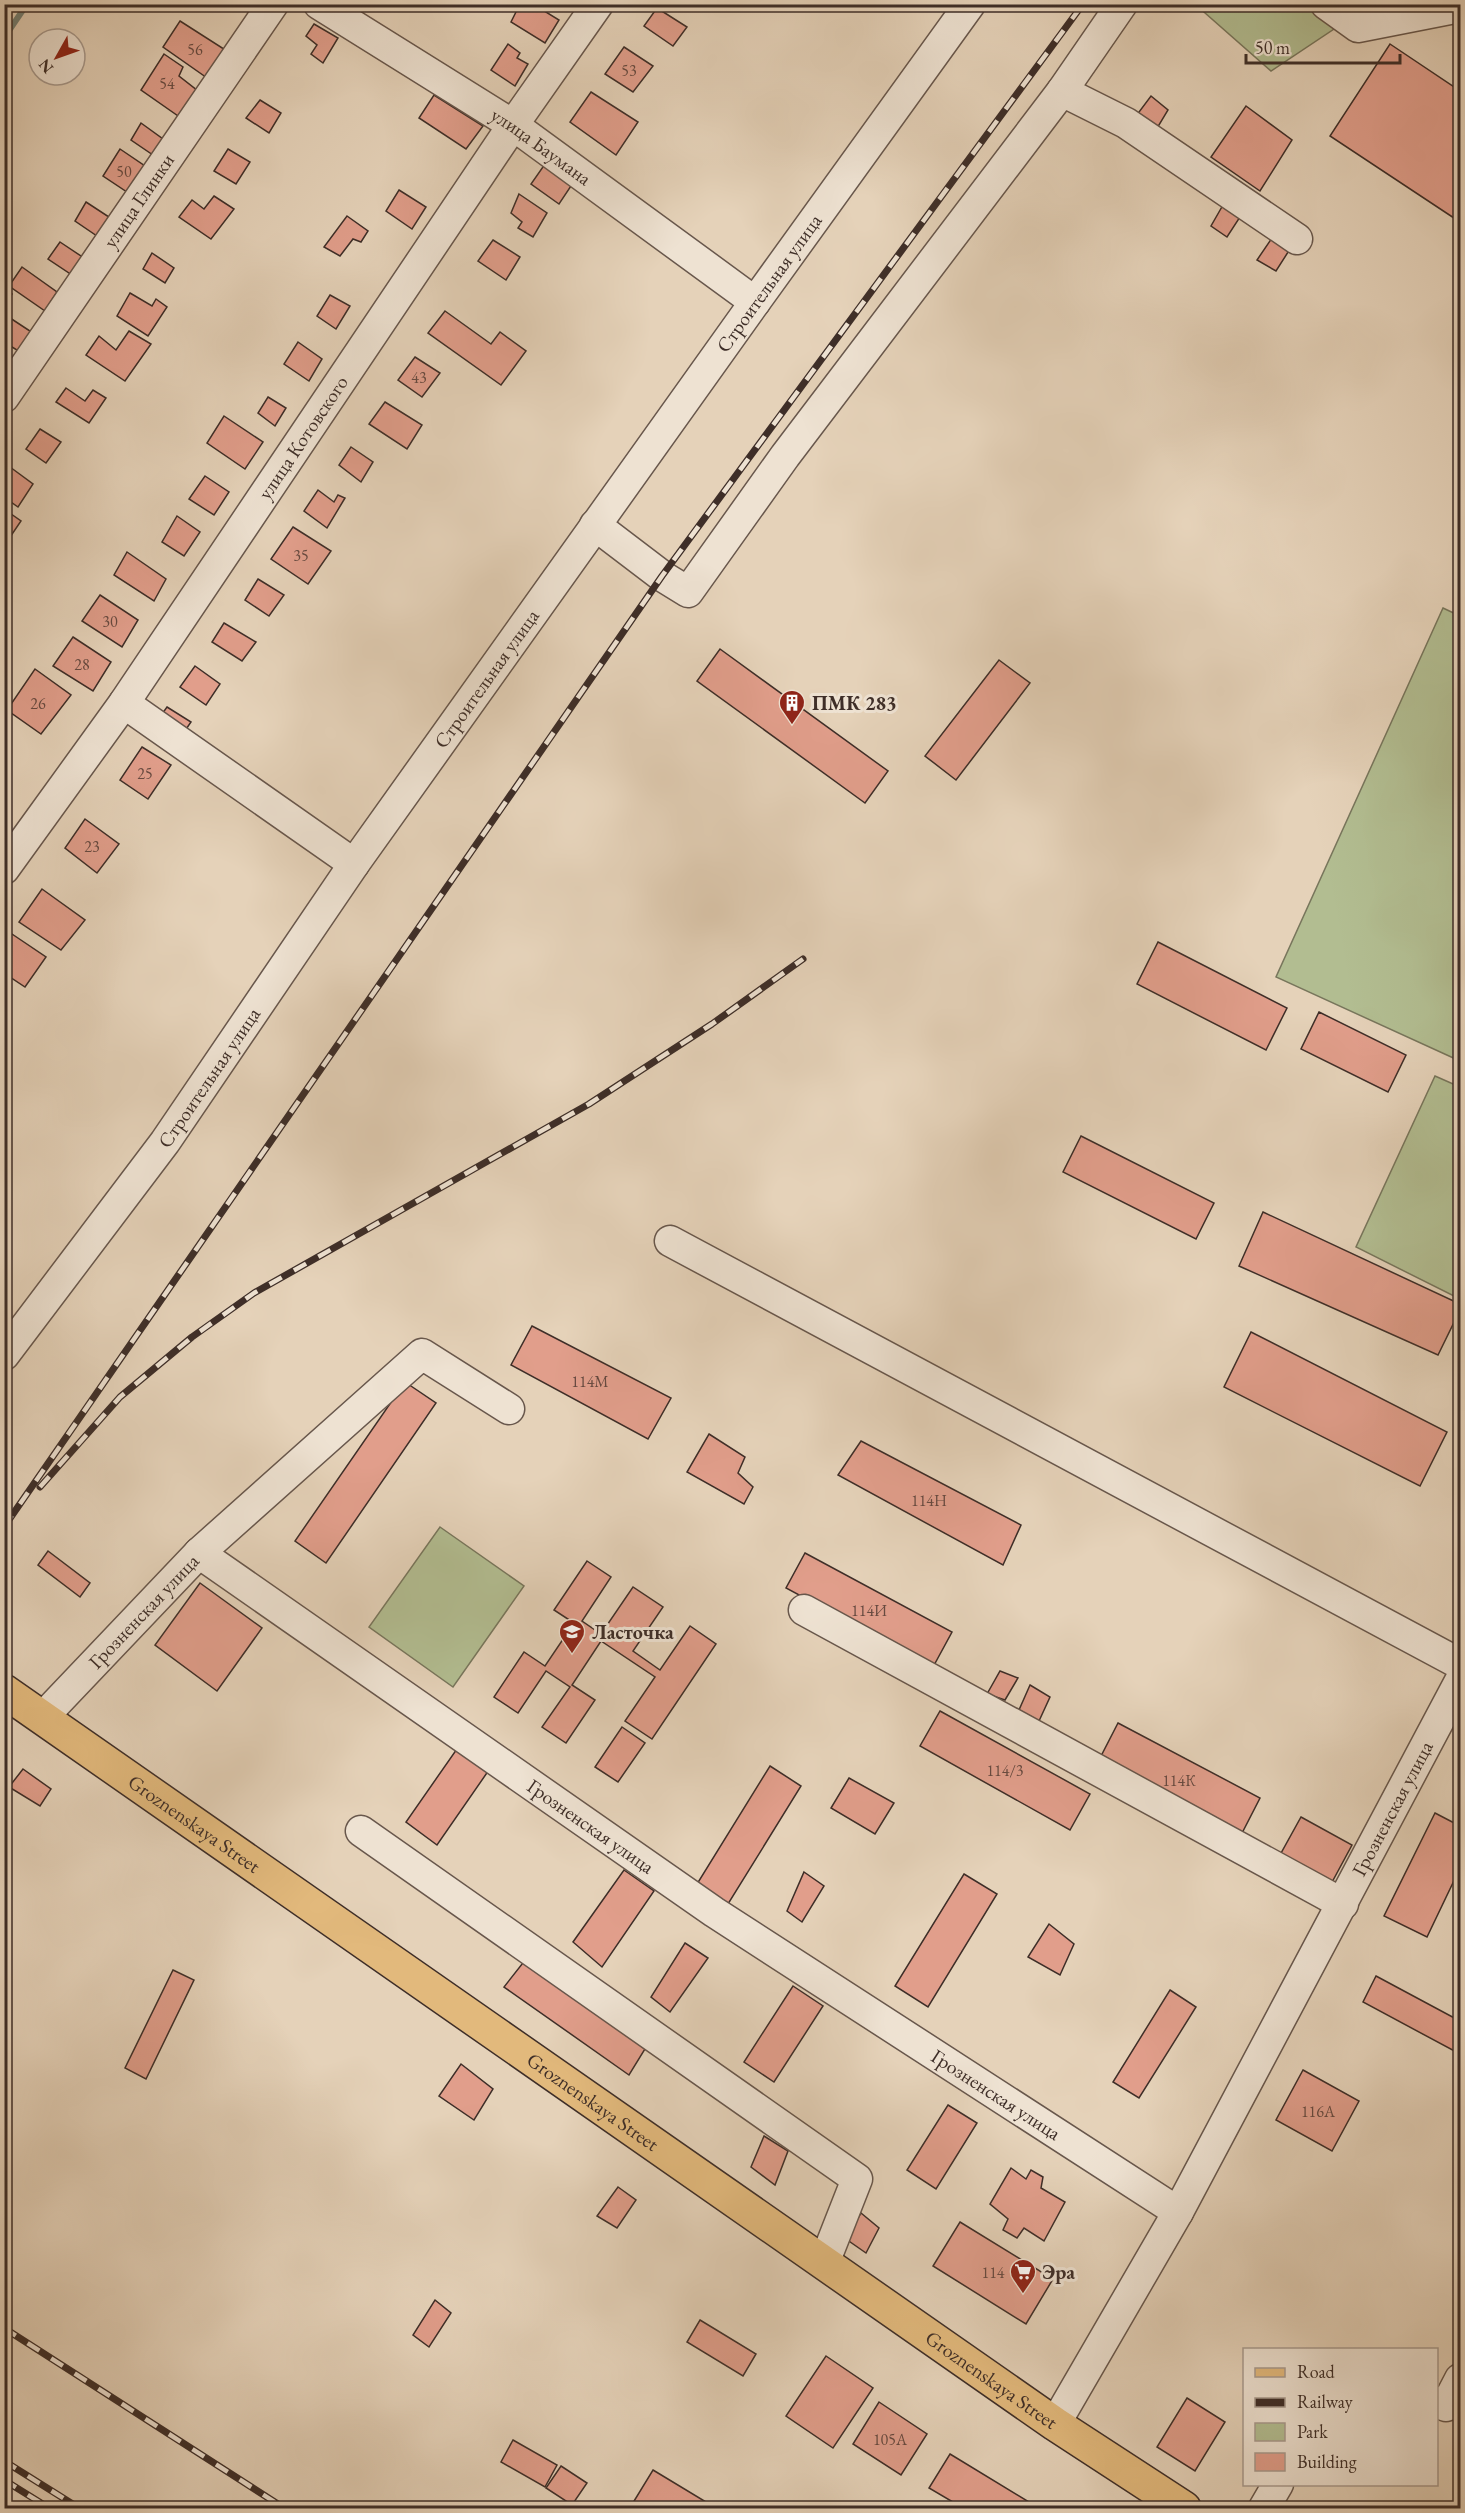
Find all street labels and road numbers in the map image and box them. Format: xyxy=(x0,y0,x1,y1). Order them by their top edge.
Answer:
street label: улица Баумана xyxy=(486,101,597,191)
street label: улица Глинки xyxy=(97,148,180,253)
street label: Строительная улица xyxy=(710,209,827,358)
street label: улица Котовского xyxy=(252,370,354,504)
street label: Строительная улица xyxy=(428,604,545,753)
street label: Строительная улица xyxy=(152,1002,266,1153)
street label: Грозненская улица xyxy=(83,1548,205,1674)
street label: Грозненская улица xyxy=(1346,1736,1439,1881)
street label: Groznenskaya Street xyxy=(123,1769,266,1879)
street label: Грозненская улица xyxy=(522,1773,660,1880)
street label: Грозненская улица xyxy=(926,2043,1066,2146)
street label: Groznenskaya Street xyxy=(522,2047,665,2157)
street label: Groznenskaya Street xyxy=(920,2325,1063,2435)

